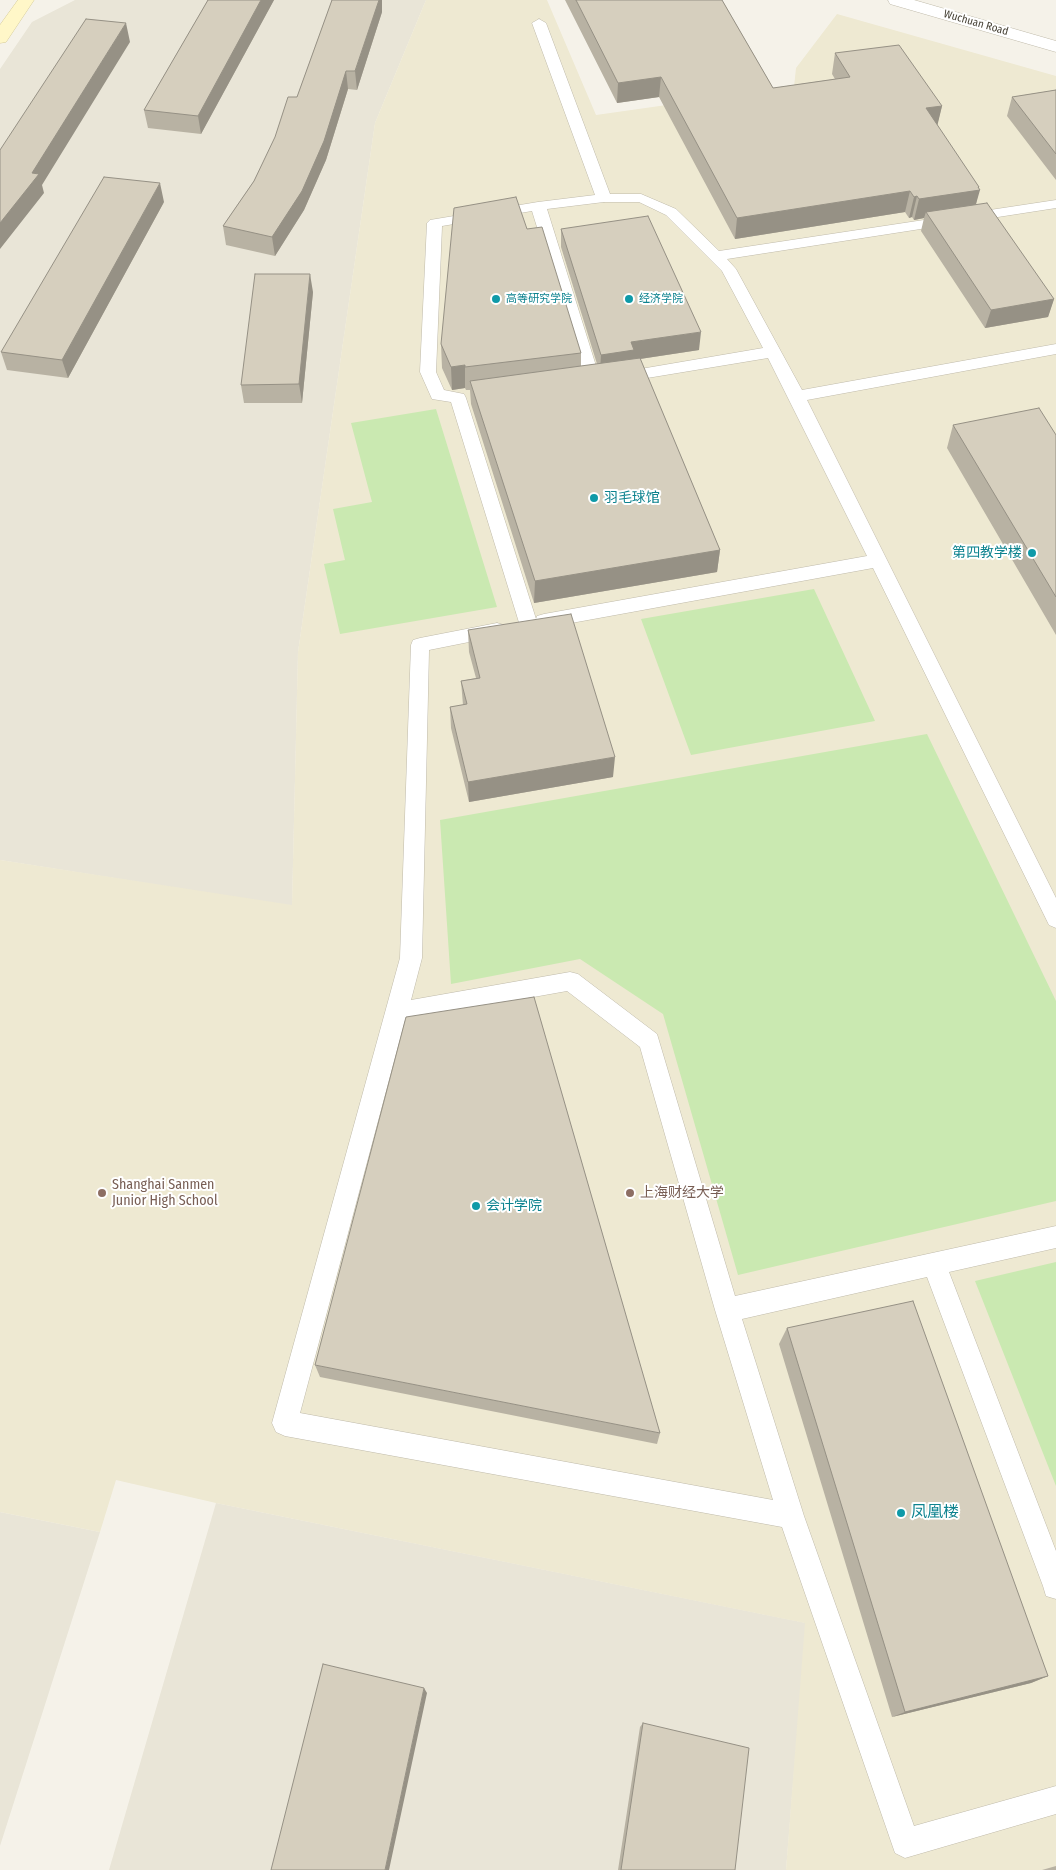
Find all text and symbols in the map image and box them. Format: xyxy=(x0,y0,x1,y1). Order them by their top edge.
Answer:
street label: Wuchuan Road xyxy=(942,7,1010,39)
place label: 高等研究学院 xyxy=(506,292,572,306)
place label: 经济学院 xyxy=(639,292,683,306)
marker: 高等研究学院 xyxy=(490,293,502,305)
marker: 经济学院 xyxy=(623,293,635,305)
place label: 羽毛球馆 xyxy=(604,490,660,506)
marker: 羽毛球馆 xyxy=(588,492,600,504)
place label: 第四教学楼 xyxy=(952,545,1022,561)
marker: 第四教学楼 xyxy=(1026,547,1038,559)
place label: Shanghai Sanmen Junior High School xyxy=(112,1177,218,1210)
place label: 上海财经大学 xyxy=(640,1185,724,1201)
marker: Shanghai Sanmen Junior High School xyxy=(96,1187,108,1199)
marker: 上海财经大学 xyxy=(624,1187,636,1199)
place label: 会计学院 xyxy=(486,1198,542,1214)
marker: 会计学院 xyxy=(470,1200,482,1212)
place label: 凤凰楼 xyxy=(911,1503,959,1523)
marker: 凤凰楼 xyxy=(895,1507,907,1519)

